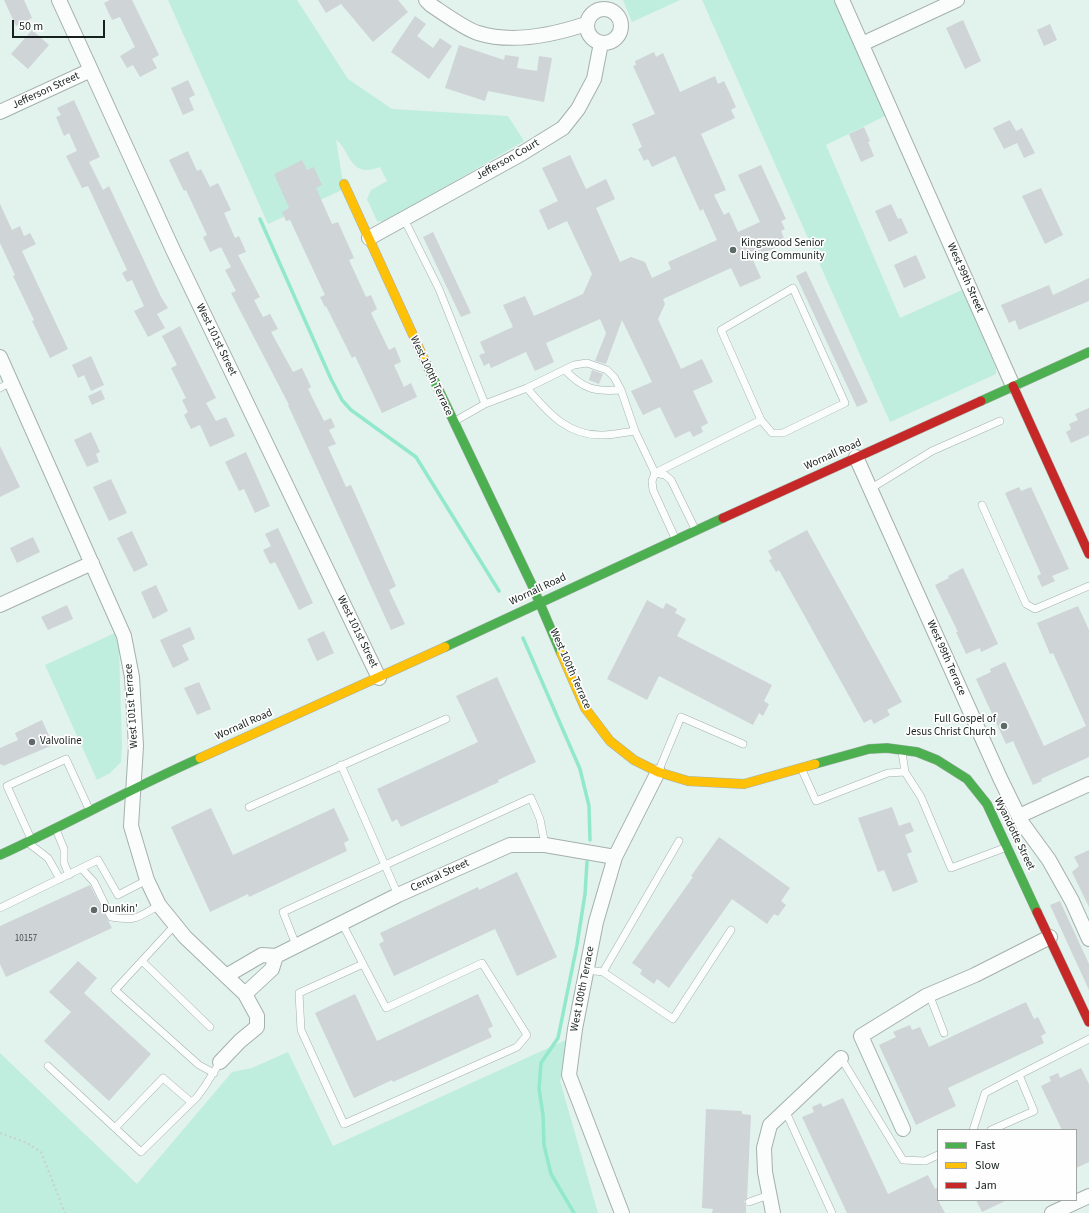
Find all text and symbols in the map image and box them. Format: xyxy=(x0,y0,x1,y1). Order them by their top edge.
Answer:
scale bar xyxy=(14,12,107,38)
text: 50 m xyxy=(19,18,43,35)
street label: Jefferson Street xyxy=(10,70,82,112)
street label: Jefferson Court xyxy=(474,137,542,183)
place label: Kingswood Senior Living Community xyxy=(741,237,825,263)
street label: West 99th Street xyxy=(944,241,986,315)
marker: Kingswood Senior Living Community xyxy=(728,245,738,255)
street label: West 101st Street xyxy=(193,302,239,378)
street label: West 100th Terrace xyxy=(407,334,455,418)
street label: Wornall Road xyxy=(802,436,864,474)
street label: Wornall Road xyxy=(507,571,569,609)
street label: West 101st Street xyxy=(334,594,380,670)
street label: West 99th Terrace xyxy=(923,618,969,698)
street label: West 100th Terrace xyxy=(546,627,594,711)
street label: West 101st Terrace xyxy=(122,663,142,749)
street label: Wornall Road xyxy=(213,706,275,744)
place label: Full Gospel of Jesus Christ Church xyxy=(906,713,996,739)
marker: Full Gospel of Jesus Christ Church xyxy=(999,721,1009,731)
place label: Valvoline xyxy=(40,735,82,749)
marker: Valvoline xyxy=(27,737,37,747)
street label: Wyandotte Street xyxy=(991,795,1037,873)
street label: Central Street xyxy=(409,857,471,895)
place label: Dunkin' xyxy=(102,903,138,917)
marker: Dunkin' xyxy=(89,905,99,915)
house number: 10157 xyxy=(15,934,37,944)
street label: West 100th Terrace xyxy=(568,945,598,1033)
legend xyxy=(937,1129,1077,1201)
text: Fast xyxy=(975,1137,995,1154)
text: Slow xyxy=(975,1157,1000,1174)
text: Jam xyxy=(975,1177,997,1194)

